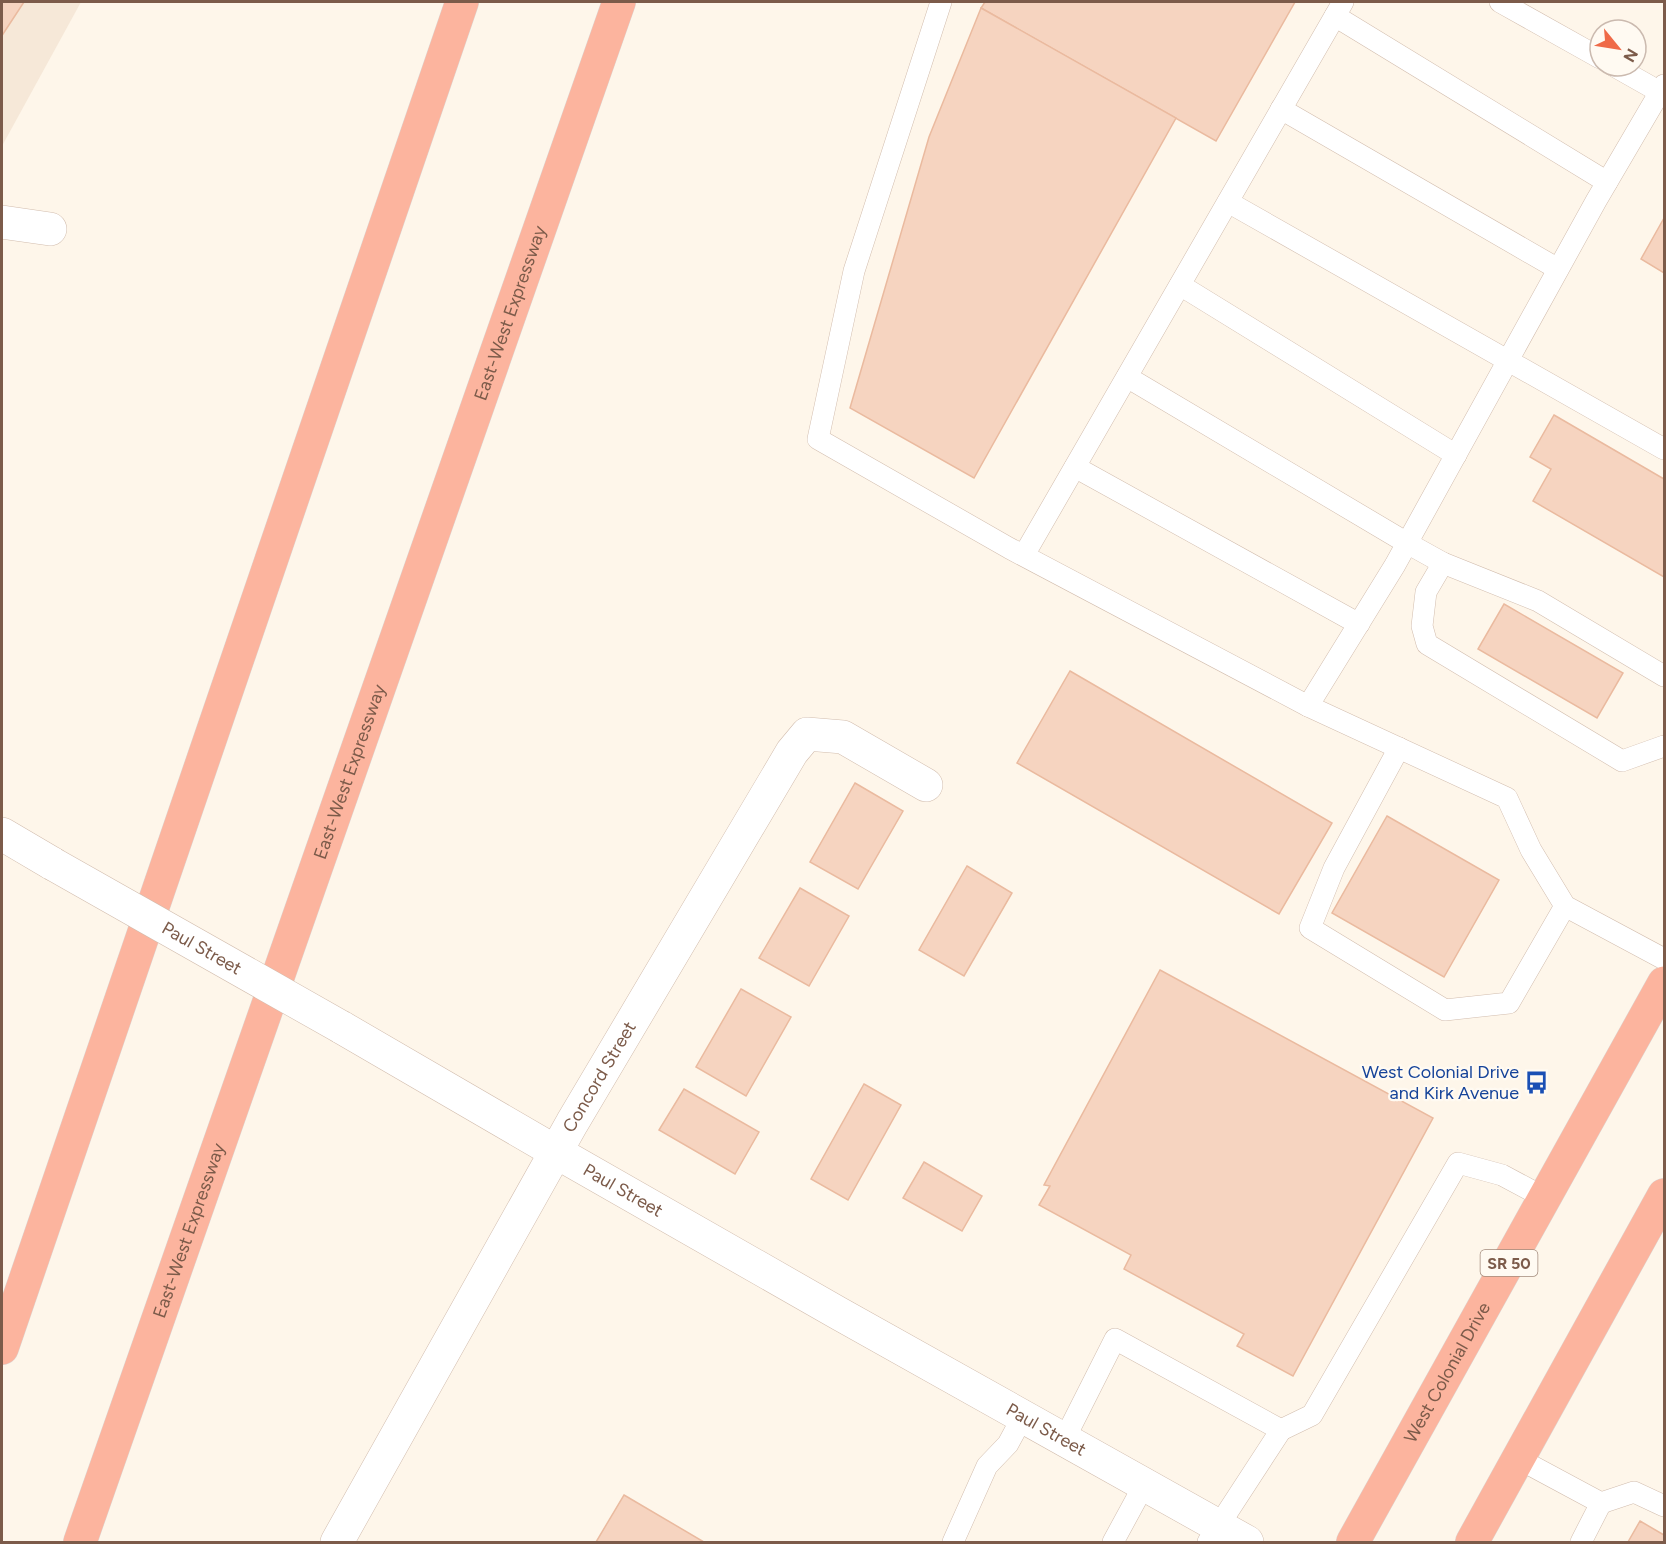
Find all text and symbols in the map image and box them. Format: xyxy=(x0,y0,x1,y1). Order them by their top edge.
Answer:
north arrow xyxy=(1588,18,1648,78)
text: N xyxy=(1619,45,1642,65)
street label: East-West Expressway xyxy=(469,222,551,403)
street label: East-West Expressway xyxy=(309,681,390,862)
street label: Paul Street xyxy=(158,917,246,980)
street label: Concord Street xyxy=(558,1017,641,1136)
place label: West Colonial Drive and Kirk Avenue xyxy=(1362,1061,1519,1104)
bus stop icon: West Colonial Drive and Kirk Avenue xyxy=(1524,1069,1550,1095)
street label: East-West Expressway xyxy=(148,1140,230,1321)
street label: Paul Street xyxy=(579,1159,667,1222)
road number: SR 50 xyxy=(1480,1250,1538,1276)
street label: West Colonial Drive xyxy=(1399,1298,1495,1447)
street label: Paul Street xyxy=(1002,1398,1090,1461)

